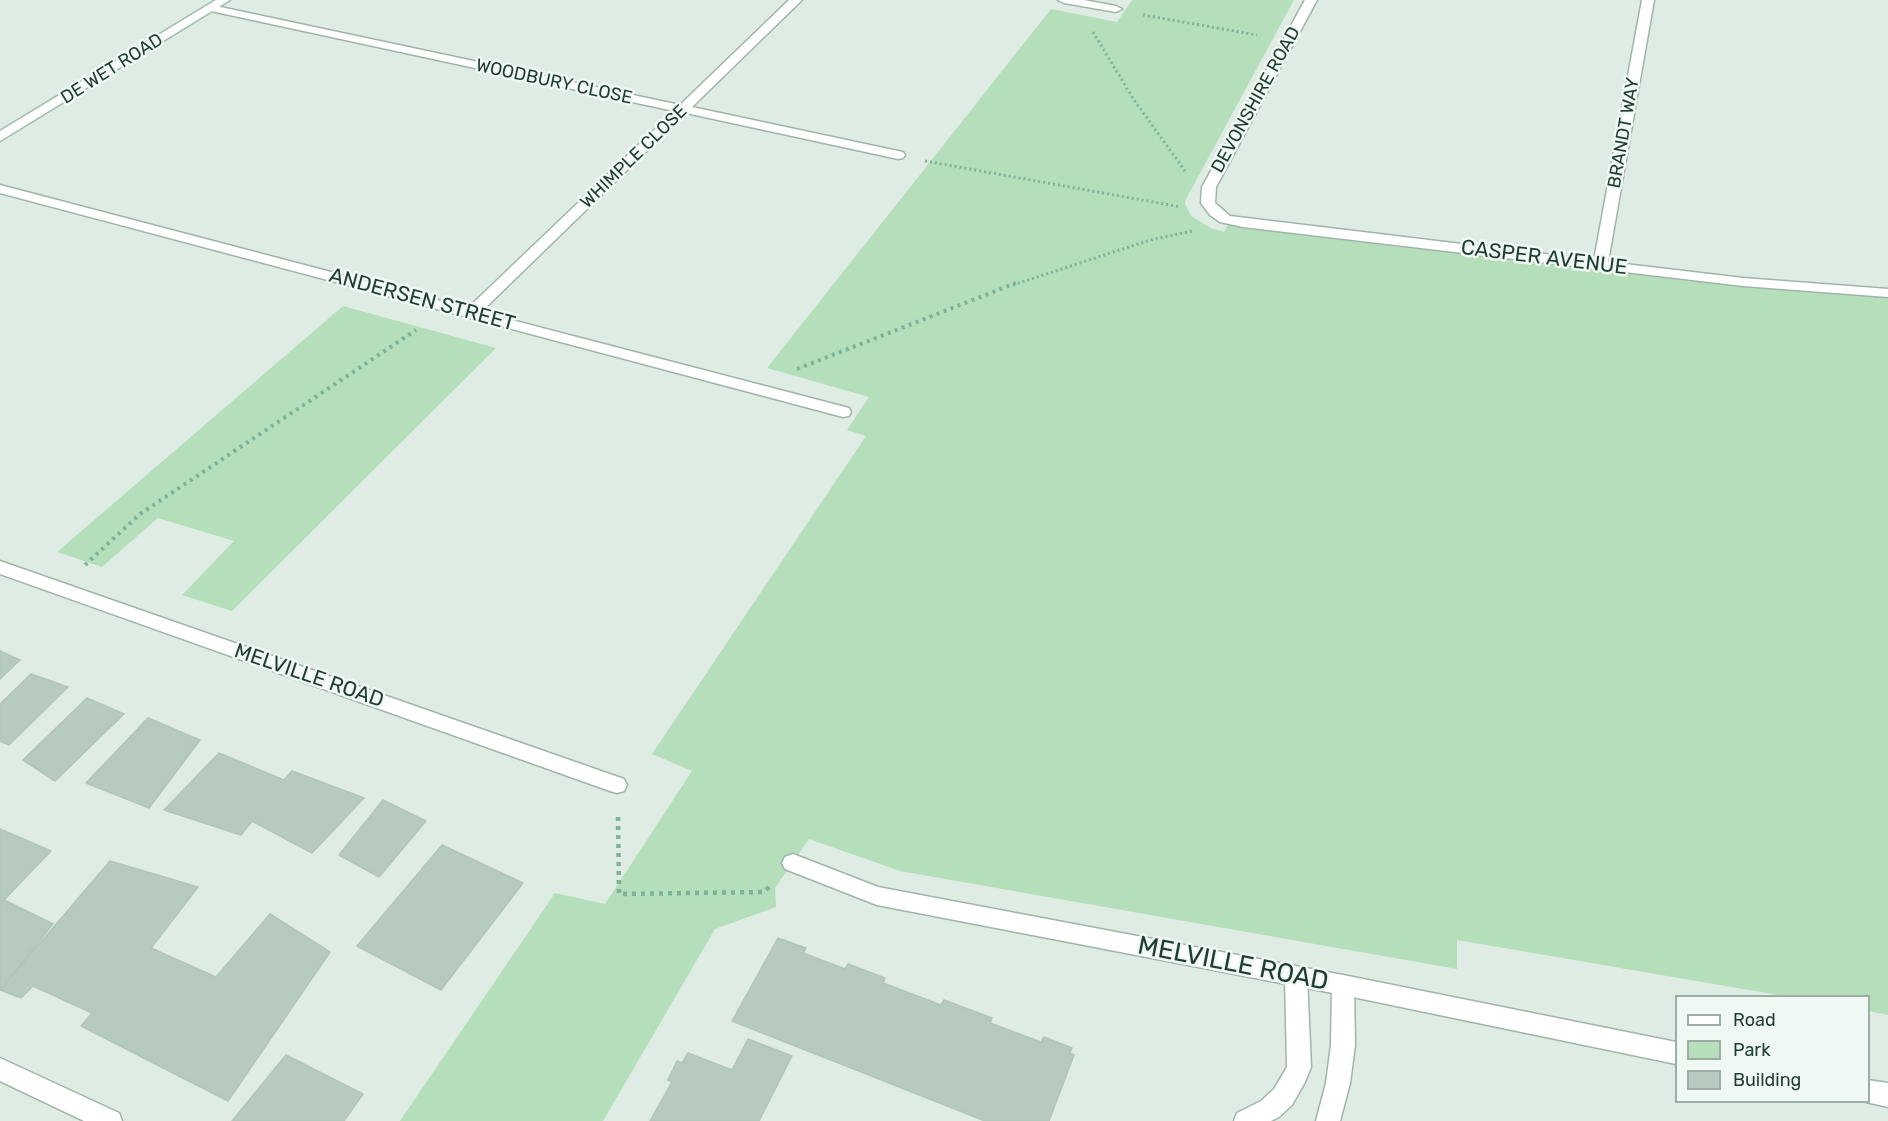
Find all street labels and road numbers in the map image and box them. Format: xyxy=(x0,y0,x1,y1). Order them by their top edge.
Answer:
street label: DEVONSHIRE ROAD xyxy=(1207,23,1305,177)
street label: DE WET ROAD xyxy=(57,29,167,109)
street label: WOODBURY CLOSE xyxy=(474,55,634,109)
street label: BRANDT WAY xyxy=(1604,76,1644,190)
street label: WHIMPLE CLOSE xyxy=(576,101,692,213)
street label: CASPER AVENUE xyxy=(1459,235,1629,281)
street label: ANDERSEN STREET xyxy=(326,263,518,337)
street label: MELVILLE ROAD xyxy=(231,639,387,713)
street label: MELVILLE ROAD xyxy=(1135,930,1331,998)

